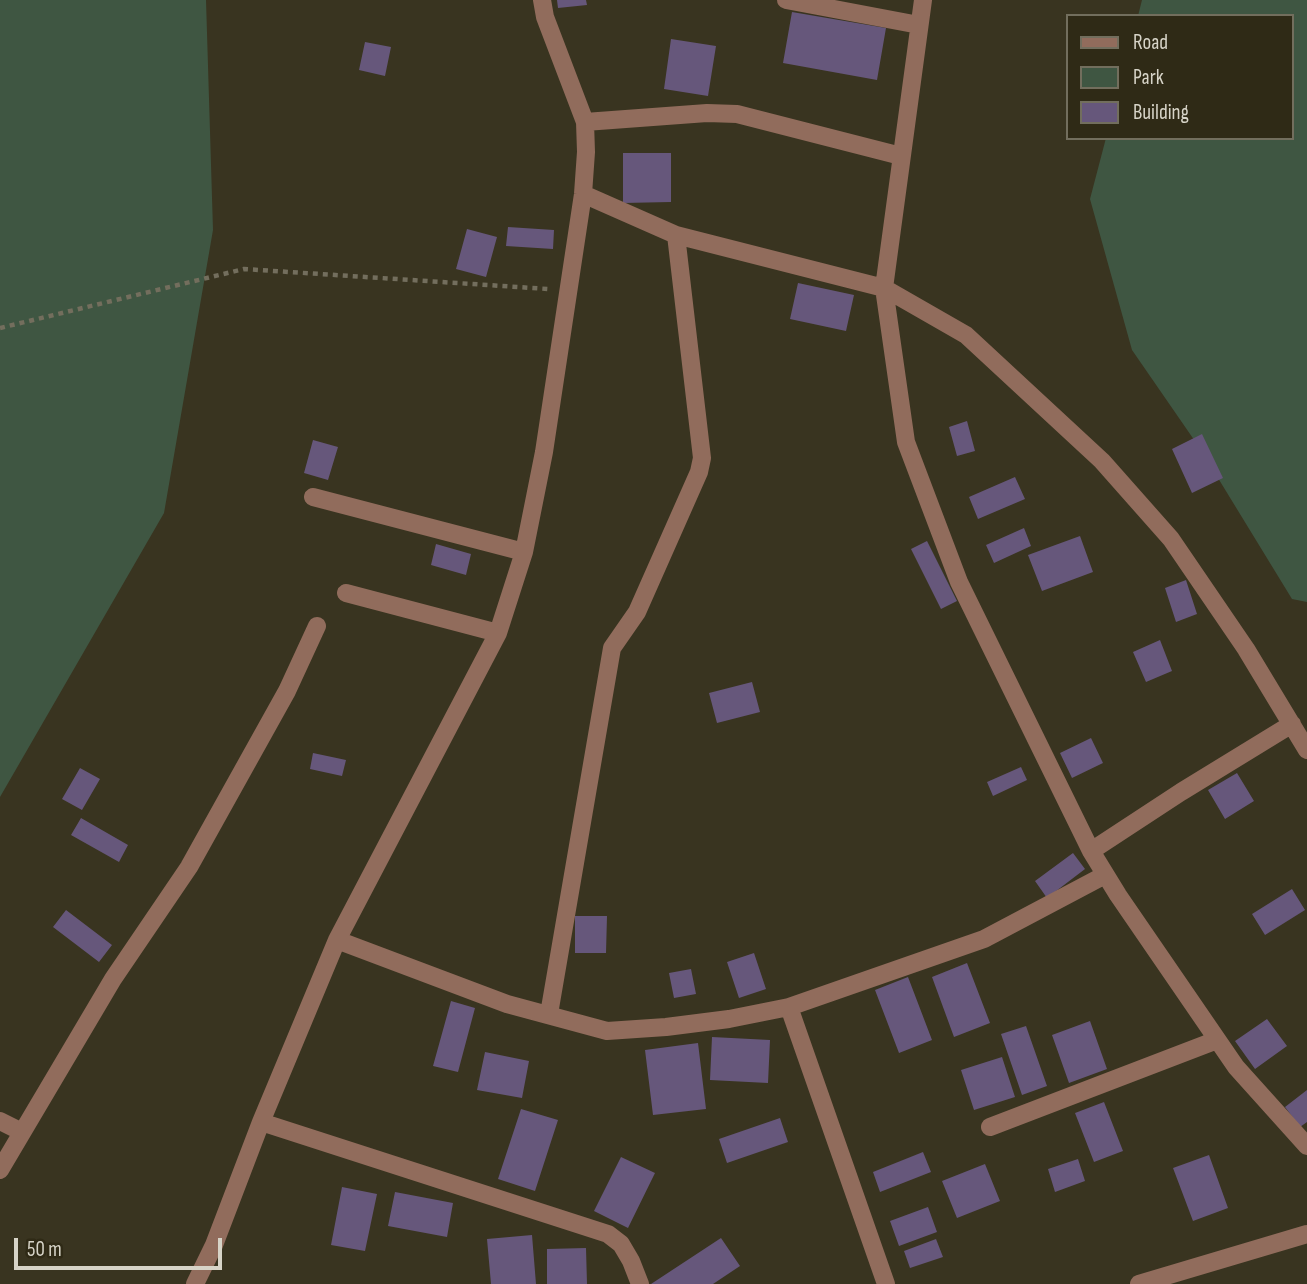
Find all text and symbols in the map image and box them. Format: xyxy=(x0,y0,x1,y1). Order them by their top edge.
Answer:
legend xyxy=(1066,14,1293,140)
text: Road xyxy=(1133,30,1168,55)
text: Park xyxy=(1133,65,1164,90)
text: Building xyxy=(1133,100,1189,125)
scale bar xyxy=(18,1224,226,1268)
text: 50 m xyxy=(27,1237,62,1262)

